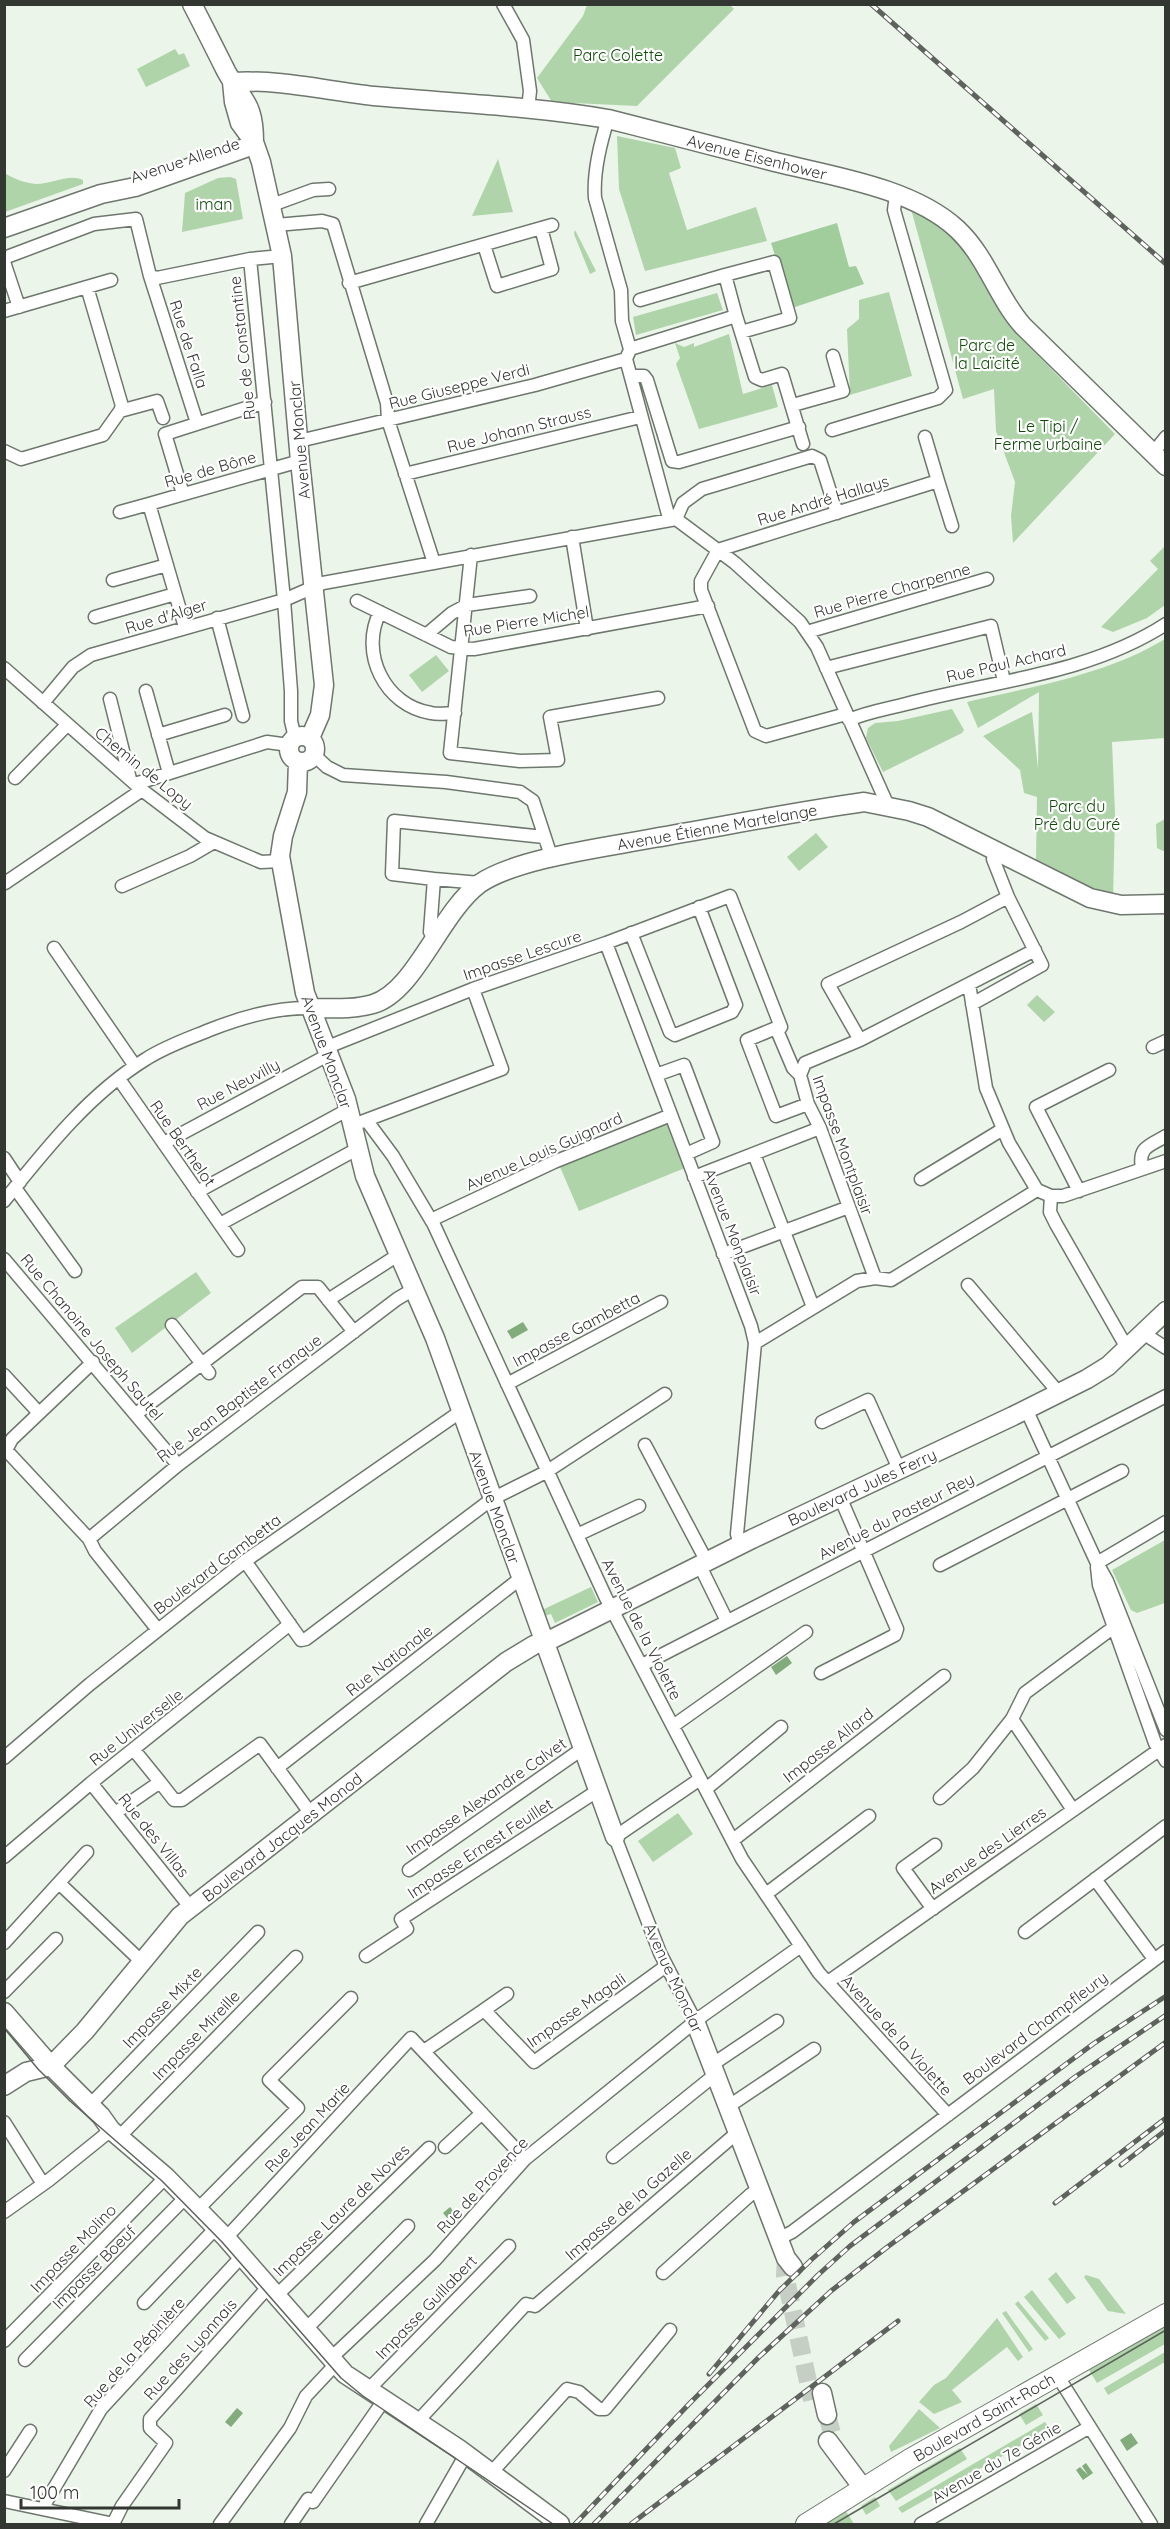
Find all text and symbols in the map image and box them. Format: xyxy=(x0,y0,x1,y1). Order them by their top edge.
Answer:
park label: Parc Colette xyxy=(573,45,663,65)
street label: Avenue Eisenhower xyxy=(685,130,829,184)
street label: Avenue Allende xyxy=(128,133,242,187)
park label: iman xyxy=(196,194,232,214)
street label: Rue de Constantine xyxy=(225,275,259,421)
street label: Rue de Falla xyxy=(165,297,213,391)
park label: Parc de la Laïcité xyxy=(954,335,1020,373)
street label: Rue Giuseppe Verdi xyxy=(387,359,531,413)
street label: Avenue Monclar xyxy=(284,380,314,500)
street label: Rue Johann Strauss xyxy=(445,401,593,457)
park label: Le Tipi / Ferme urbaine xyxy=(994,416,1102,454)
street label: Rue de Bône xyxy=(162,446,258,492)
street label: Rue André Hallays xyxy=(755,471,891,529)
street label: Rue Pierre Charpenne xyxy=(811,558,973,622)
street label: Rue d'Alger xyxy=(123,594,209,638)
street label: Rue Pierre Michel xyxy=(462,601,590,641)
street label: Rue Paul Achard xyxy=(944,640,1068,686)
street label: Chemin de Lopy xyxy=(91,722,197,814)
park label: Parc du Pré du Curé xyxy=(1034,796,1120,834)
street label: Avenue Étienne Martelange xyxy=(615,800,819,854)
street label: Impasse Lescure xyxy=(460,925,584,985)
street label: Avenue Monclar xyxy=(297,993,357,1111)
street label: Rue Neuvilly xyxy=(193,1054,283,1114)
street label: Impasse Montplaisir xyxy=(808,1072,878,1218)
street label: Rue Berthelot xyxy=(146,1096,220,1190)
street label: Avenue Louis Guignard xyxy=(462,1107,626,1195)
street label: Avenue Monplaisir xyxy=(700,1165,766,1299)
street label: Rue Chanoine Joseph Sautel xyxy=(16,1250,168,1424)
street label: Impasse Gambetta xyxy=(509,1287,643,1371)
street label: Rue Jean Baptiste Franque xyxy=(153,1329,325,1467)
street label: Boulevard Jules Ferry xyxy=(785,1444,939,1530)
street label: Avenue Monclar xyxy=(465,1448,525,1566)
street label: Avenue du Pasteur Rey xyxy=(815,1468,977,1564)
street label: Boulevard Gambetta xyxy=(149,1510,285,1618)
street label: Avenue de la Violette xyxy=(598,1555,686,1703)
street label: Rue Nationale xyxy=(342,1620,436,1700)
street label: Rue Universelle xyxy=(85,1684,187,1770)
street label: Impasse Allard xyxy=(779,1703,877,1787)
street label: Impasse Alexandre Calvet xyxy=(402,1733,570,1859)
street label: Boulevard Jacques Monod xyxy=(198,1768,366,1906)
street label: Rue des Villas xyxy=(114,1789,194,1881)
street label: Impasse Ernest Feuillet xyxy=(404,1794,556,1902)
street label: Avenue des Lierres xyxy=(924,1802,1050,1898)
street label: Avenue Monclar xyxy=(640,1920,708,2036)
street label: Impasse Mixte xyxy=(118,1962,206,2052)
street label: Boulevard Champfleury xyxy=(959,1967,1111,2089)
street label: Impasse Magali xyxy=(523,1969,629,2051)
street label: Avenue de la Violette xyxy=(837,1970,957,2100)
street label: Impasse Mireille xyxy=(148,1986,244,2084)
street label: Rue Jean Marie xyxy=(260,2078,354,2176)
street label: Rue de Provence xyxy=(432,2132,532,2238)
street label: Impasse Laure de Noves xyxy=(269,2140,413,2280)
street label: Impasse de la Gazelle xyxy=(561,2144,695,2264)
street label: Impasse Molino xyxy=(26,2200,120,2296)
street label: Impasse Boeuf xyxy=(48,2221,140,2313)
street label: Impasse Guillabert xyxy=(371,2251,481,2363)
street label: Rue de la Pépinière xyxy=(79,2293,189,2411)
street label: Rue des Lyonnais xyxy=(139,2294,241,2404)
street label: Boulevard Saint-Roch xyxy=(910,2368,1058,2466)
street label: Avenue du 7e Génie xyxy=(928,2417,1064,2507)
scale bar xyxy=(21,2472,178,2510)
text: 100 m xyxy=(30,2481,79,2504)

